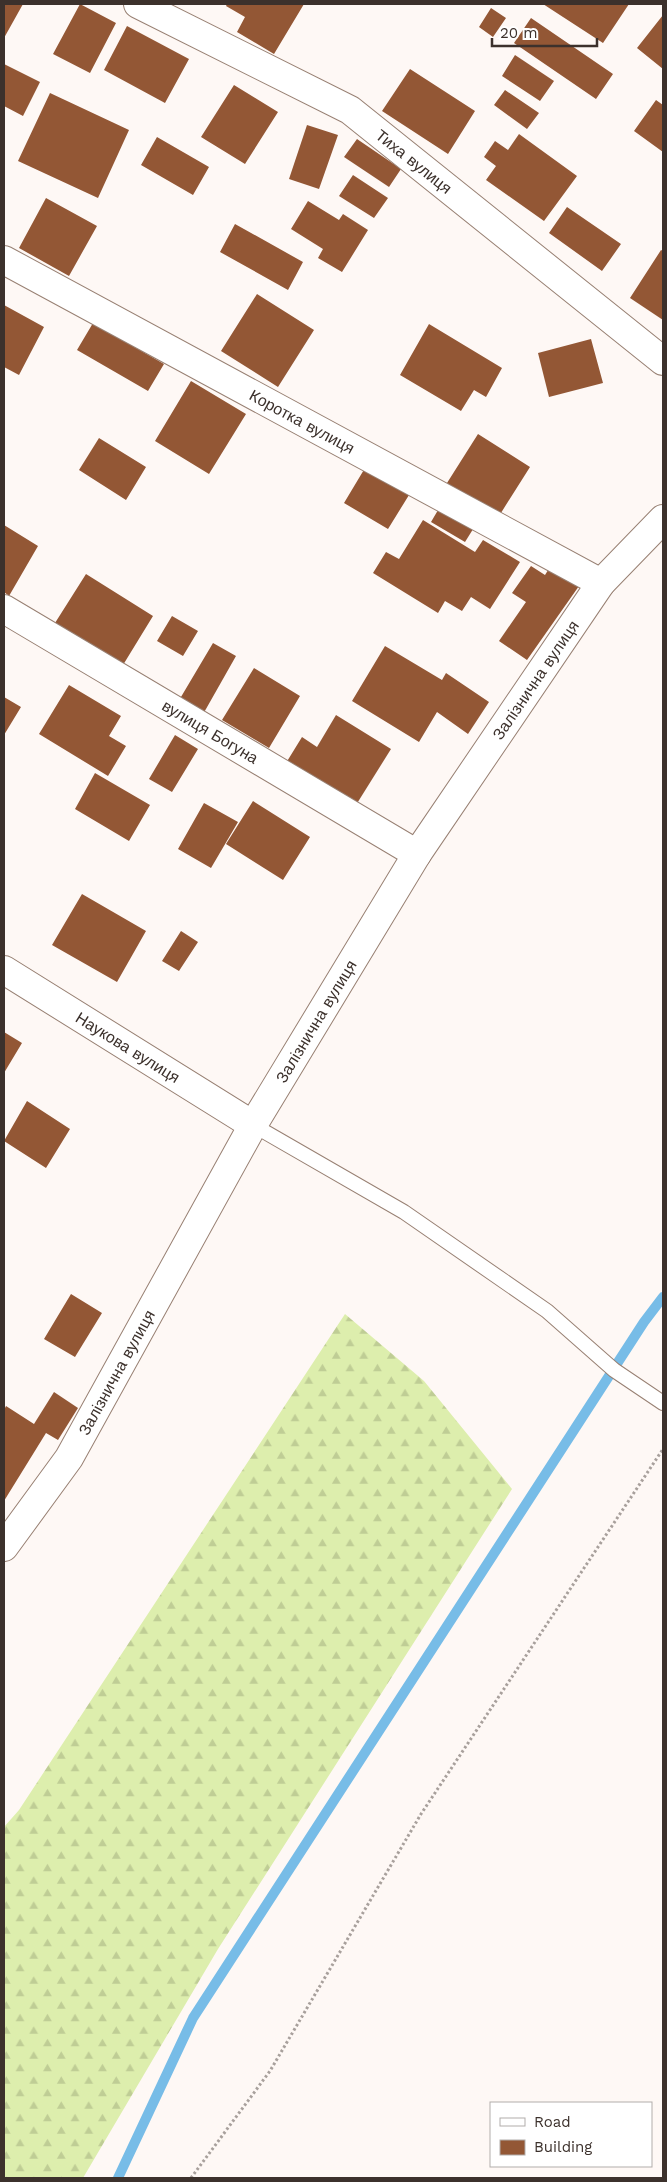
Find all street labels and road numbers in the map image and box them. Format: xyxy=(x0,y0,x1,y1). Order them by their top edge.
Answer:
street label: Тиха вулиця xyxy=(372,125,456,198)
street label: Коротка вулиця xyxy=(246,386,358,458)
street label: Залізнична вулиця xyxy=(488,617,583,743)
street label: вулиця Богуна xyxy=(159,696,262,768)
street label: Залізнична вулиця xyxy=(272,957,361,1086)
street label: Наукова вулиця xyxy=(72,1008,183,1087)
street label: Залізнична вулиця xyxy=(75,1307,159,1439)

